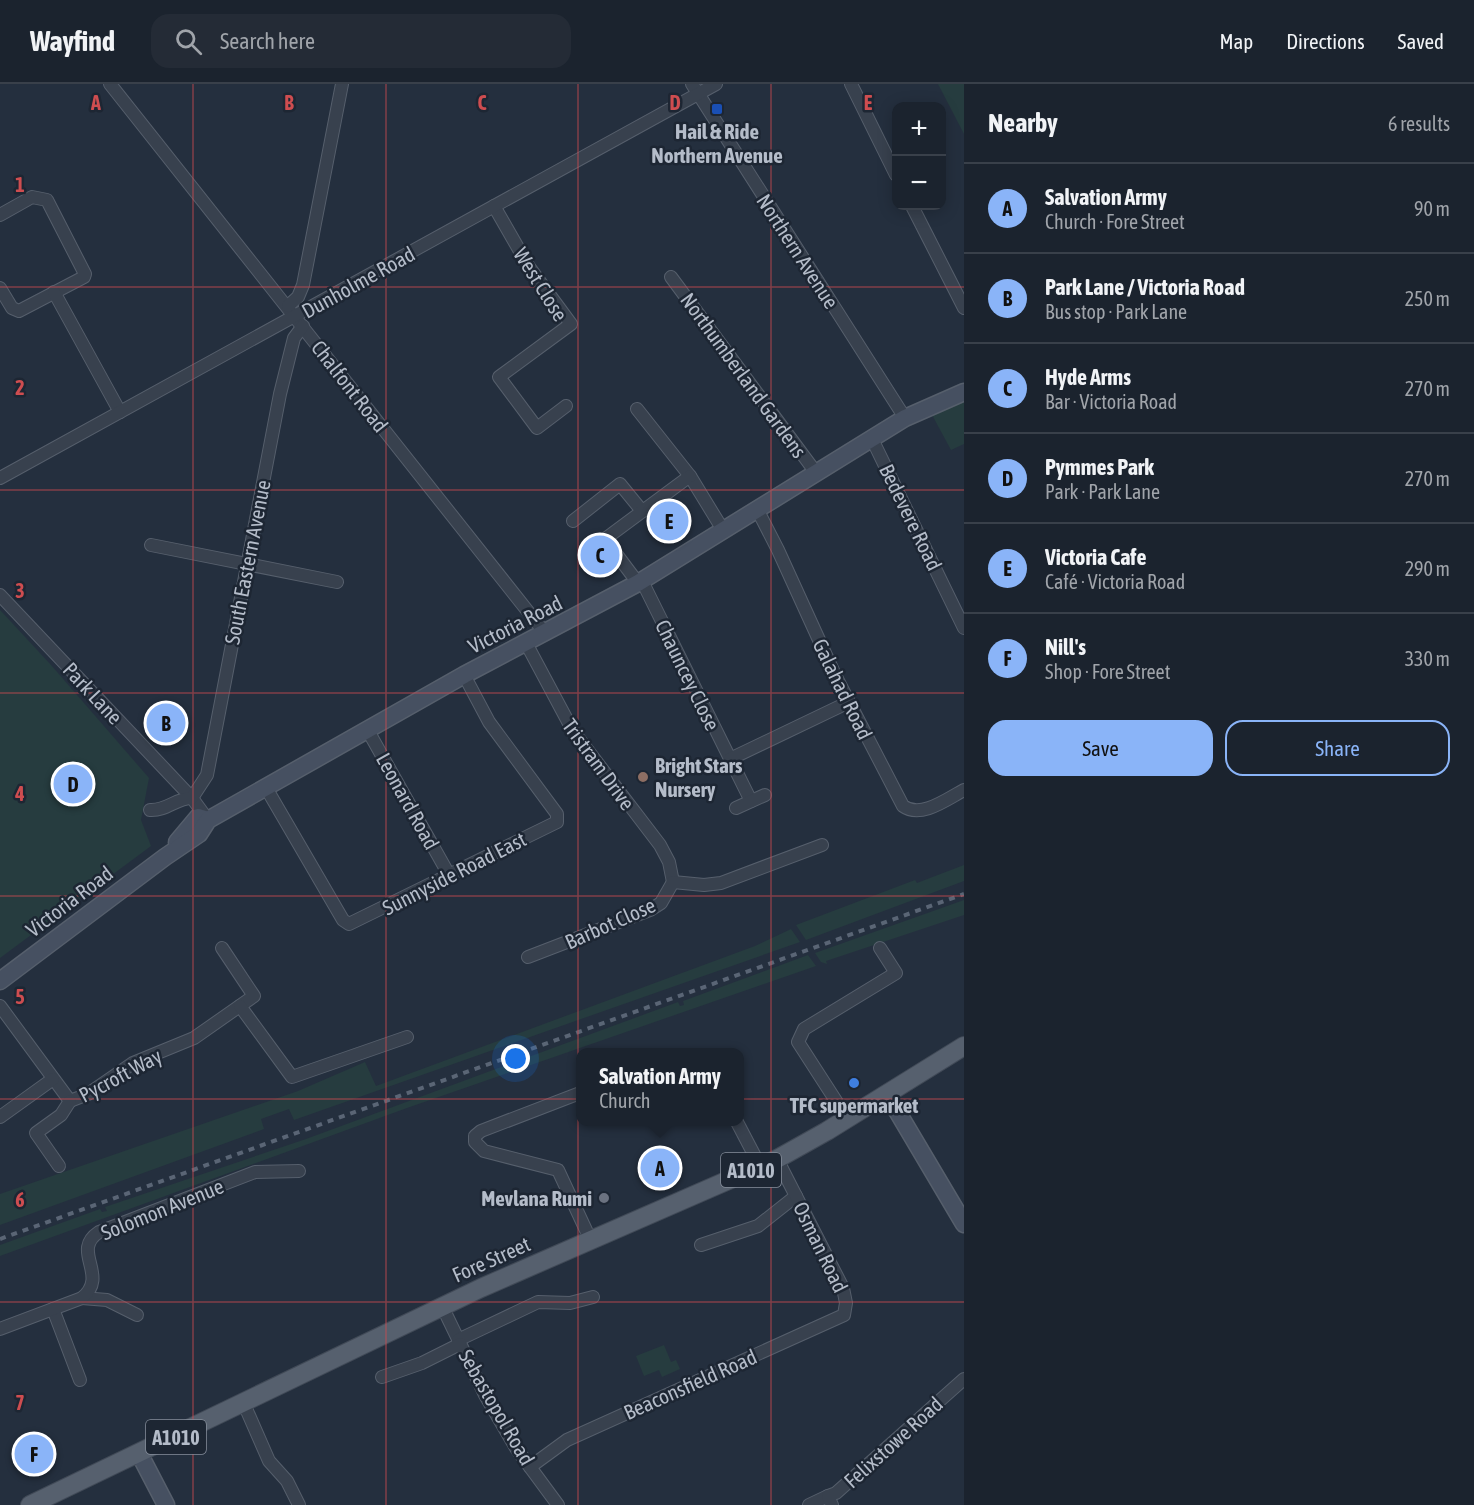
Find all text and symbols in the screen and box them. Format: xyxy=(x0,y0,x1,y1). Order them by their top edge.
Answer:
search box xyxy=(151,14,571,68)
text: Wayfind xyxy=(30,25,115,57)
icon: search xyxy=(172,25,205,58)
text: Search here xyxy=(220,28,315,54)
text: Map xyxy=(1219,29,1253,53)
text: Directions xyxy=(1286,29,1365,53)
text: Saved xyxy=(1398,29,1444,53)
text: A xyxy=(90,91,101,114)
text: B xyxy=(284,91,294,114)
text: C xyxy=(478,91,487,114)
text: D xyxy=(669,91,681,114)
text: E xyxy=(864,91,873,114)
marker: Hail & Ride Northern Avenue xyxy=(710,102,724,116)
map controls xyxy=(892,102,946,210)
button: + xyxy=(892,102,946,156)
text: Nearby xyxy=(988,108,1058,138)
text: 6 results xyxy=(1388,112,1450,135)
place label: Hail & Ride Northern Avenue xyxy=(651,119,783,167)
button: − xyxy=(892,156,946,210)
text: 1 xyxy=(15,173,25,196)
text: Salvation Army xyxy=(1045,184,1167,210)
street label: Northern Avenue xyxy=(752,189,844,313)
text: A xyxy=(1003,197,1012,220)
text: 90 m xyxy=(1414,197,1450,220)
text: Church · Fore Street xyxy=(1045,210,1185,233)
street label: Dunholme Road xyxy=(297,241,419,323)
street label: West Close xyxy=(509,243,573,325)
text: Park Lane / Victoria Road xyxy=(1045,274,1245,300)
text: B xyxy=(1003,287,1012,310)
text: 250 m xyxy=(1405,287,1450,310)
street label: Northumberland Gardens xyxy=(676,288,812,462)
text: Bus stop · Park Lane xyxy=(1045,300,1187,323)
street label: Chalfont Road xyxy=(307,335,393,437)
text: Hyde Arms xyxy=(1045,364,1131,390)
text: 2 xyxy=(15,376,25,399)
text: C xyxy=(1003,377,1012,400)
text: 270 m xyxy=(1405,377,1450,400)
text: Bar · Victoria Road xyxy=(1045,390,1177,413)
text: Pymmes Park xyxy=(1045,454,1154,480)
street label: Bedevere Road xyxy=(875,460,947,574)
text: D xyxy=(1002,467,1013,490)
text: 270 m xyxy=(1405,467,1450,490)
street label: South Eastern Avenue xyxy=(219,478,275,646)
text: Park · Park Lane xyxy=(1045,480,1160,503)
pin: E xyxy=(650,498,688,544)
pin: C xyxy=(580,532,620,578)
text: Victoria Cafe xyxy=(1045,544,1146,570)
text: E xyxy=(1003,557,1012,580)
text: 290 m xyxy=(1405,557,1450,580)
text: Café · Victoria Road xyxy=(1045,570,1185,593)
text: 3 xyxy=(15,579,25,602)
street label: Victoria Road xyxy=(464,590,566,658)
street label: Chauncey Close xyxy=(651,616,725,734)
text: Nill's xyxy=(1045,634,1086,660)
street label: Galahad Road xyxy=(808,635,878,743)
text: F xyxy=(1003,647,1012,670)
text: 330 m xyxy=(1405,647,1450,670)
street label: Park Lane xyxy=(58,657,128,729)
text: Shop · Fore Street xyxy=(1045,660,1170,683)
pin: B xyxy=(146,700,186,746)
street label: Tristram Drive xyxy=(558,714,640,814)
button: Save xyxy=(988,720,1213,776)
button: Share xyxy=(1225,720,1450,776)
street label: Leonard Road xyxy=(372,749,444,853)
place label: Bright Stars Nursery xyxy=(655,753,743,801)
pin: D xyxy=(54,762,92,806)
marker: Bright Stars Nursery xyxy=(636,770,650,784)
text: 4 xyxy=(14,782,25,805)
street label: Sunnyside Road East xyxy=(378,827,530,919)
street label: Victoria Road xyxy=(21,861,117,941)
street label: Barbot Close xyxy=(561,892,659,954)
text: 5 xyxy=(15,985,25,1008)
street label: Pycroft Way xyxy=(74,1043,166,1107)
your location xyxy=(501,1044,530,1073)
popup xyxy=(576,1048,744,1126)
text: Salvation Army xyxy=(599,1063,721,1089)
marker: TFC supermarket xyxy=(847,1076,861,1090)
text: Church xyxy=(599,1089,651,1112)
place label: TFC supermarket xyxy=(790,1093,918,1117)
pin: A xyxy=(640,1146,680,1190)
road number: A1010 xyxy=(721,1153,781,1187)
street label: Solomon Avenue xyxy=(97,1174,227,1244)
place label: Mevlana Rumi xyxy=(481,1186,592,1210)
text: 6 xyxy=(15,1188,25,1211)
marker: Mevlana Rumi xyxy=(597,1191,611,1205)
street label: Osman Road xyxy=(789,1198,853,1296)
street label: Fore Street xyxy=(448,1231,534,1287)
street label: Beaconsfield Road xyxy=(620,1344,760,1424)
street label: Sebastopol Road xyxy=(454,1345,540,1469)
text: 7 xyxy=(15,1391,25,1414)
street label: Felixstowe Road xyxy=(839,1392,947,1492)
road number: A1010 xyxy=(146,1420,206,1454)
pin: F xyxy=(15,1432,54,1476)

